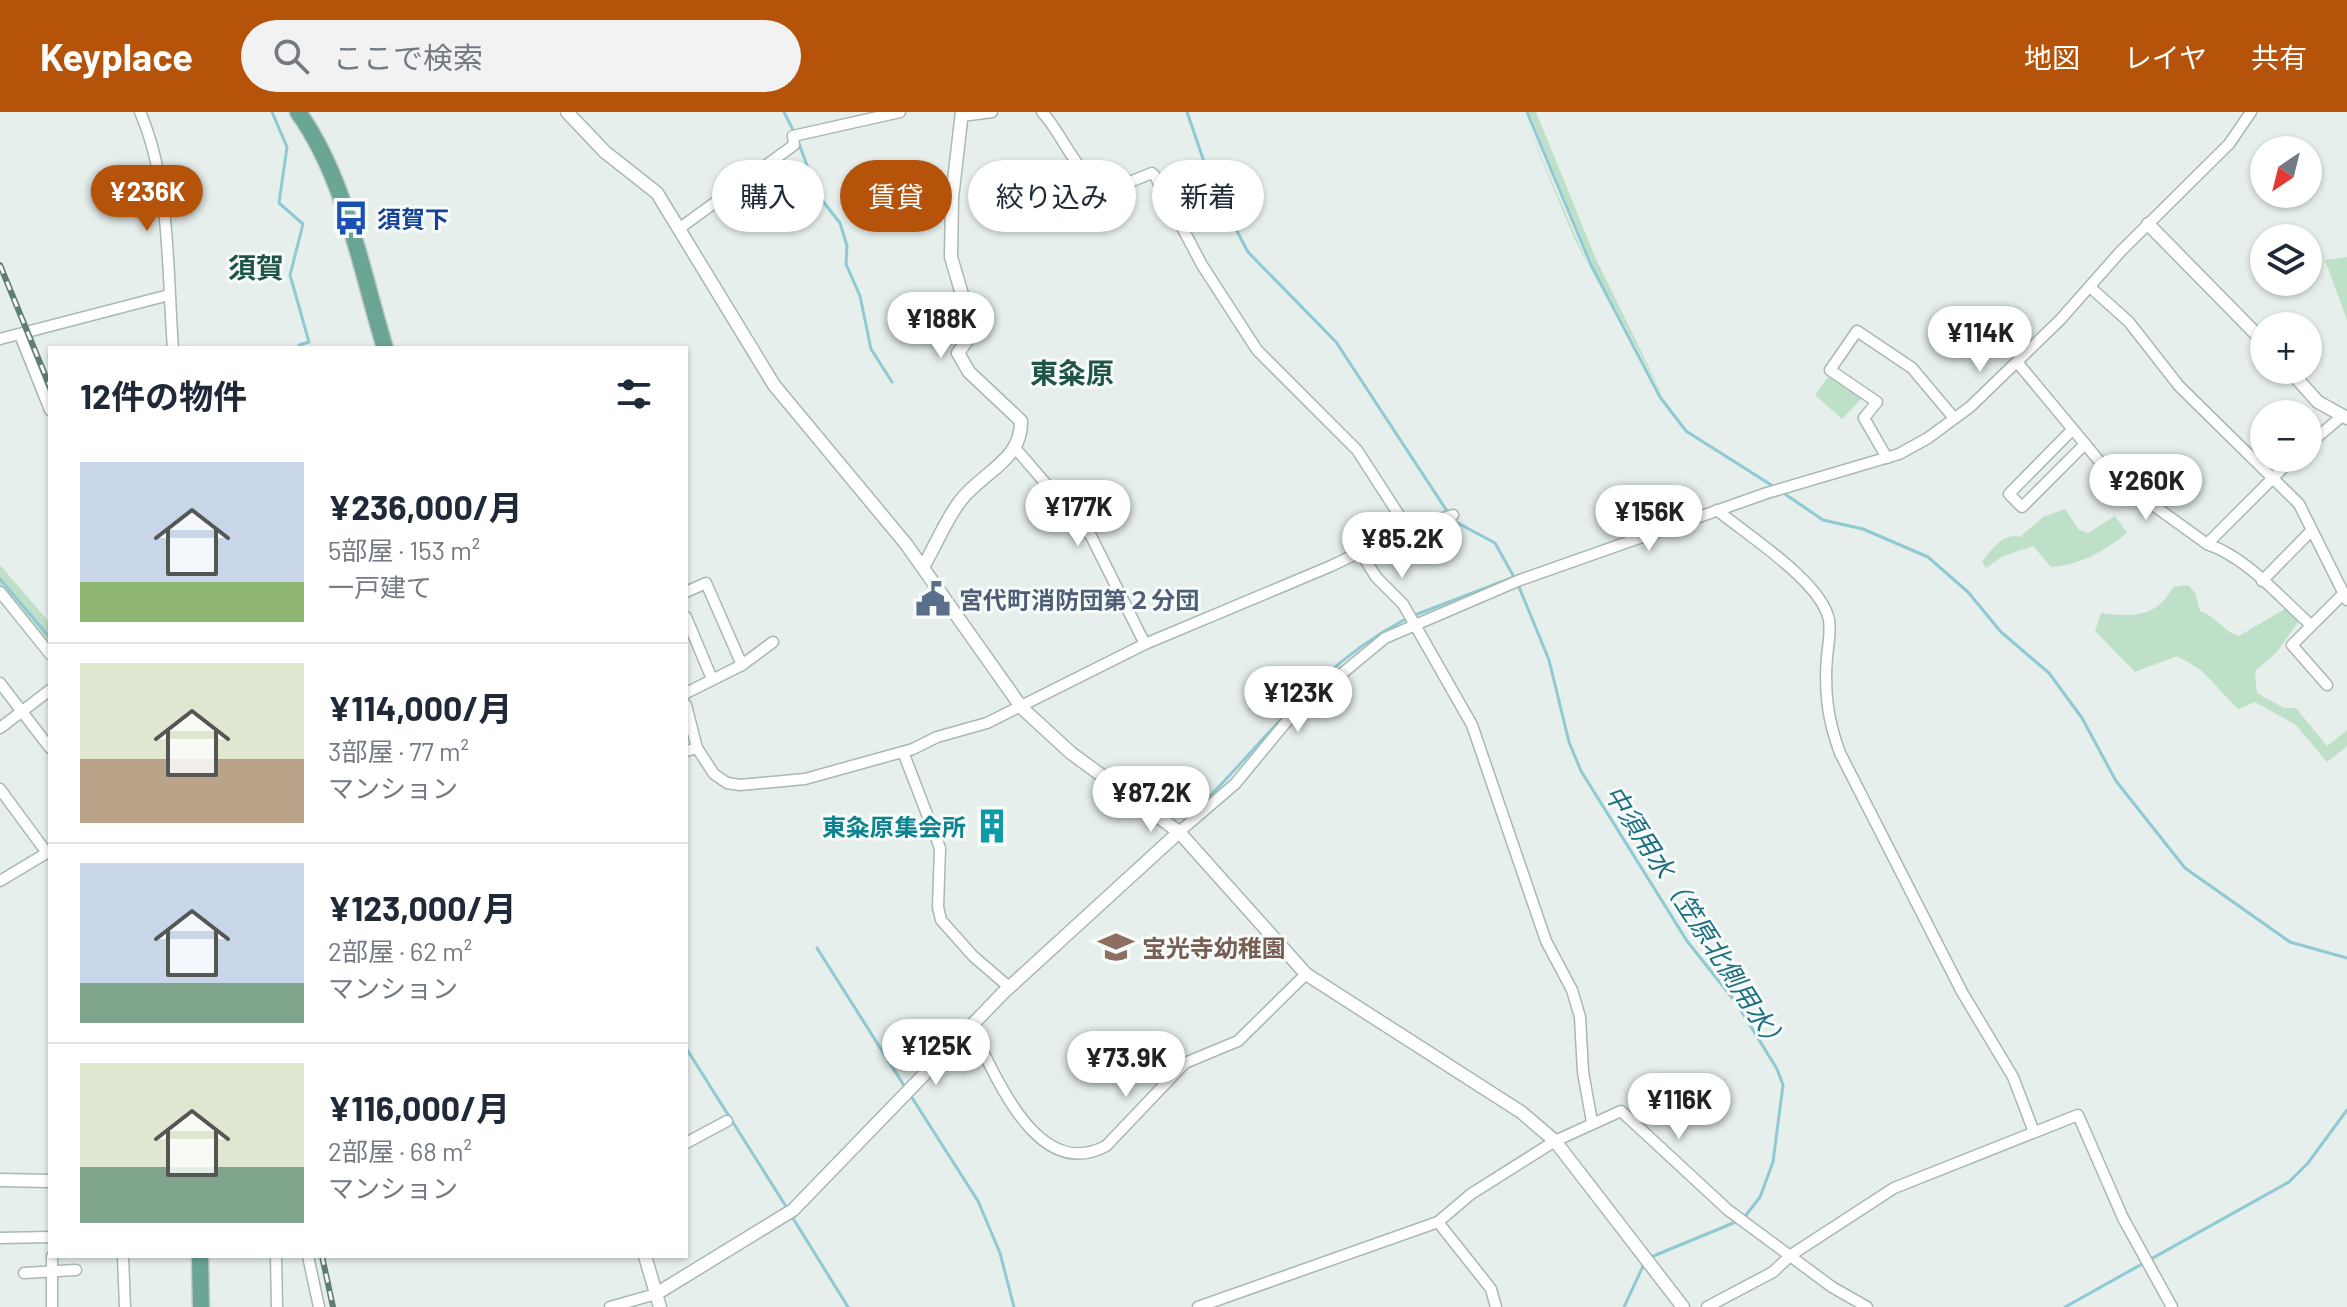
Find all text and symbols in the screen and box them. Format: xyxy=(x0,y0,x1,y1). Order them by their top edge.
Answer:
search box xyxy=(241,20,801,92)
text: Keyplace xyxy=(40,33,193,79)
icon: search xyxy=(269,34,313,78)
text: ここで検索 xyxy=(333,39,483,75)
text: 地図 xyxy=(2024,40,2080,74)
text: レイヤ xyxy=(2124,40,2207,74)
text: 共有 xyxy=(2251,40,2307,74)
north arrow xyxy=(2250,136,2322,208)
map controls xyxy=(2250,136,2322,472)
chip: 購入 xyxy=(712,160,824,232)
chip: 賃貸 xyxy=(840,160,952,232)
chip: 絞り込み xyxy=(968,160,1136,232)
chip: 新着 xyxy=(1152,160,1264,232)
pin: ¥236K xyxy=(91,165,203,233)
text: ¥236K xyxy=(109,175,185,206)
bus stop icon: 須賀下 xyxy=(332,199,370,237)
place label: 須賀下 xyxy=(377,204,449,233)
button: layers xyxy=(2250,224,2322,296)
district label: 須賀 xyxy=(228,250,284,284)
pin: ¥188K xyxy=(885,292,997,360)
text: ¥188K xyxy=(905,302,977,333)
pin: ¥114K xyxy=(1924,306,2036,374)
button: + xyxy=(2250,312,2322,384)
text: ¥114K xyxy=(1946,316,2014,347)
district label: 東粂原 xyxy=(1030,355,1114,389)
icon: filters xyxy=(612,372,656,416)
text: 12件の物件 xyxy=(80,375,247,416)
button: − xyxy=(2250,400,2322,472)
pin: ¥260K xyxy=(2090,454,2202,522)
text: ¥260K xyxy=(2107,464,2185,495)
pin: ¥177K xyxy=(1022,480,1134,548)
pin: ¥156K xyxy=(1593,485,1705,553)
text: ¥236,000/月 xyxy=(328,486,523,527)
text: ¥177K xyxy=(1043,490,1113,521)
icon: home xyxy=(144,494,240,590)
text: ¥156K xyxy=(1613,495,1685,526)
pin: ¥85.2K xyxy=(1337,512,1467,580)
text: ¥85.2K xyxy=(1360,522,1444,553)
text: 5部屋 · 153 m² xyxy=(328,534,480,565)
text: 一戸建て xyxy=(328,571,432,602)
public building icon: 宮代町消防団第２分団 xyxy=(914,580,952,618)
place label: 宮代町消防団第２分団 xyxy=(959,585,1199,614)
pin: ¥123K xyxy=(1242,666,1354,734)
text: ¥123K xyxy=(1262,676,1334,707)
text: ¥114,000/月 xyxy=(328,687,513,728)
icon: home xyxy=(144,695,240,791)
text: 3部屋 · 77 m² xyxy=(328,735,469,766)
pin: ¥87.2K xyxy=(1086,766,1216,834)
text: マンション xyxy=(328,772,458,803)
text: ¥87.2K xyxy=(1111,776,1191,807)
water label: 中須用水（笠原北側用水） xyxy=(1599,779,1795,1057)
building icon: 東粂原集会所 xyxy=(973,807,1011,845)
place label: 東粂原集会所 xyxy=(822,812,966,841)
text: ¥123,000/月 xyxy=(328,887,517,928)
icon: home xyxy=(144,895,240,991)
school or university icon: 宝光寺幼稚園 xyxy=(1097,928,1135,966)
place label: 宝光寺幼稚園 xyxy=(1142,933,1286,962)
text: 2部屋 · 62 m² xyxy=(328,935,472,966)
text: マンション xyxy=(328,972,458,1003)
pin: ¥125K xyxy=(880,1019,992,1087)
text: ¥125K xyxy=(900,1029,972,1060)
pin: ¥73.9K xyxy=(1061,1031,1191,1099)
text: ¥73.9K xyxy=(1085,1041,1167,1072)
pin: ¥116K xyxy=(1623,1073,1735,1141)
text: ¥116K xyxy=(1646,1083,1712,1114)
text: ¥116,000/月 xyxy=(328,1087,510,1128)
icon: home xyxy=(144,1095,240,1191)
text: 2部屋 · 68 m² xyxy=(328,1135,472,1166)
text: マンション xyxy=(328,1172,458,1203)

